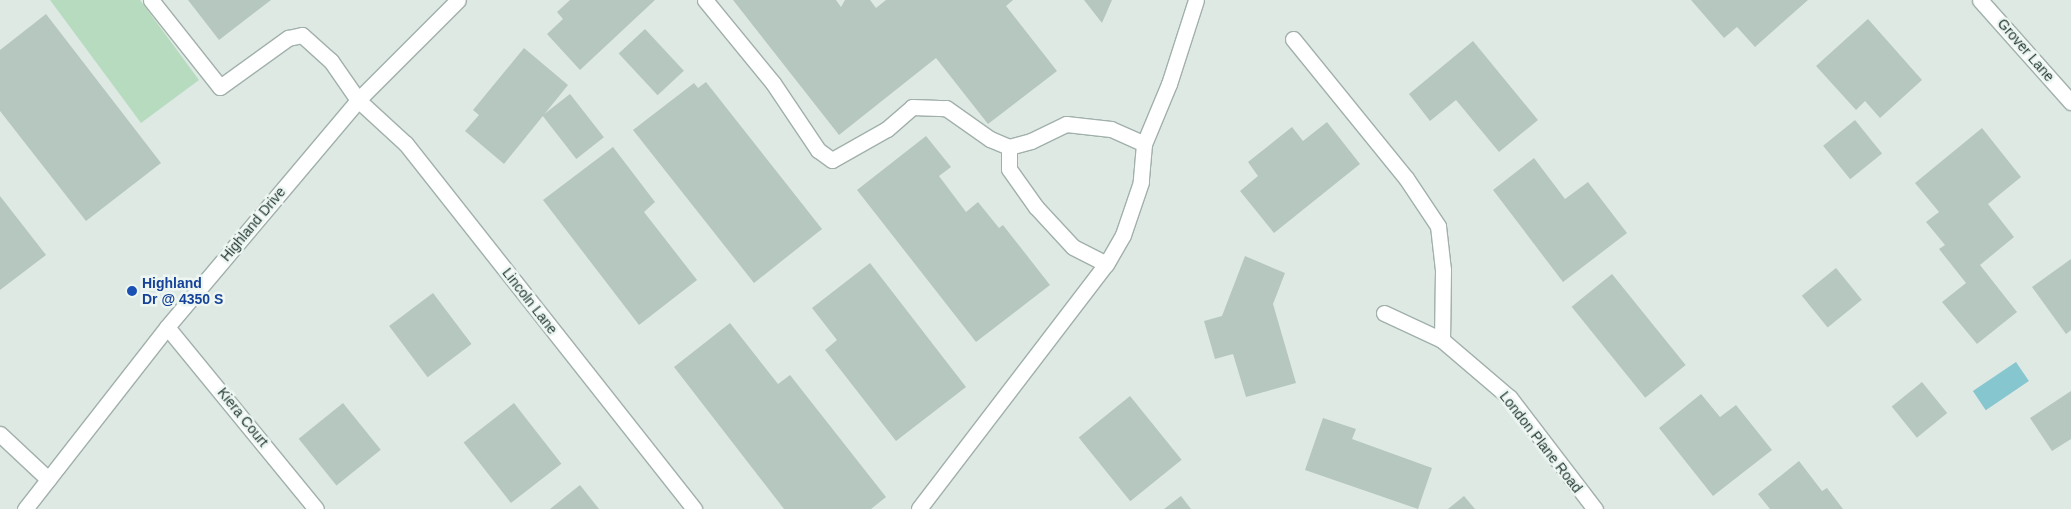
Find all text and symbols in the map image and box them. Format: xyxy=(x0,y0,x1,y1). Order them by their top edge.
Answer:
street label: Grover Lane xyxy=(1994,15,2058,85)
street label: Highland Drive xyxy=(217,183,289,265)
street label: Lincoln Lane xyxy=(499,265,561,337)
place label: Highland Dr @ 4350 S xyxy=(142,275,223,308)
marker: Highland Dr @ 4350 S xyxy=(126,285,138,297)
street label: Kiera Court xyxy=(214,384,272,450)
street label: London Plane Road xyxy=(1496,388,1586,496)

